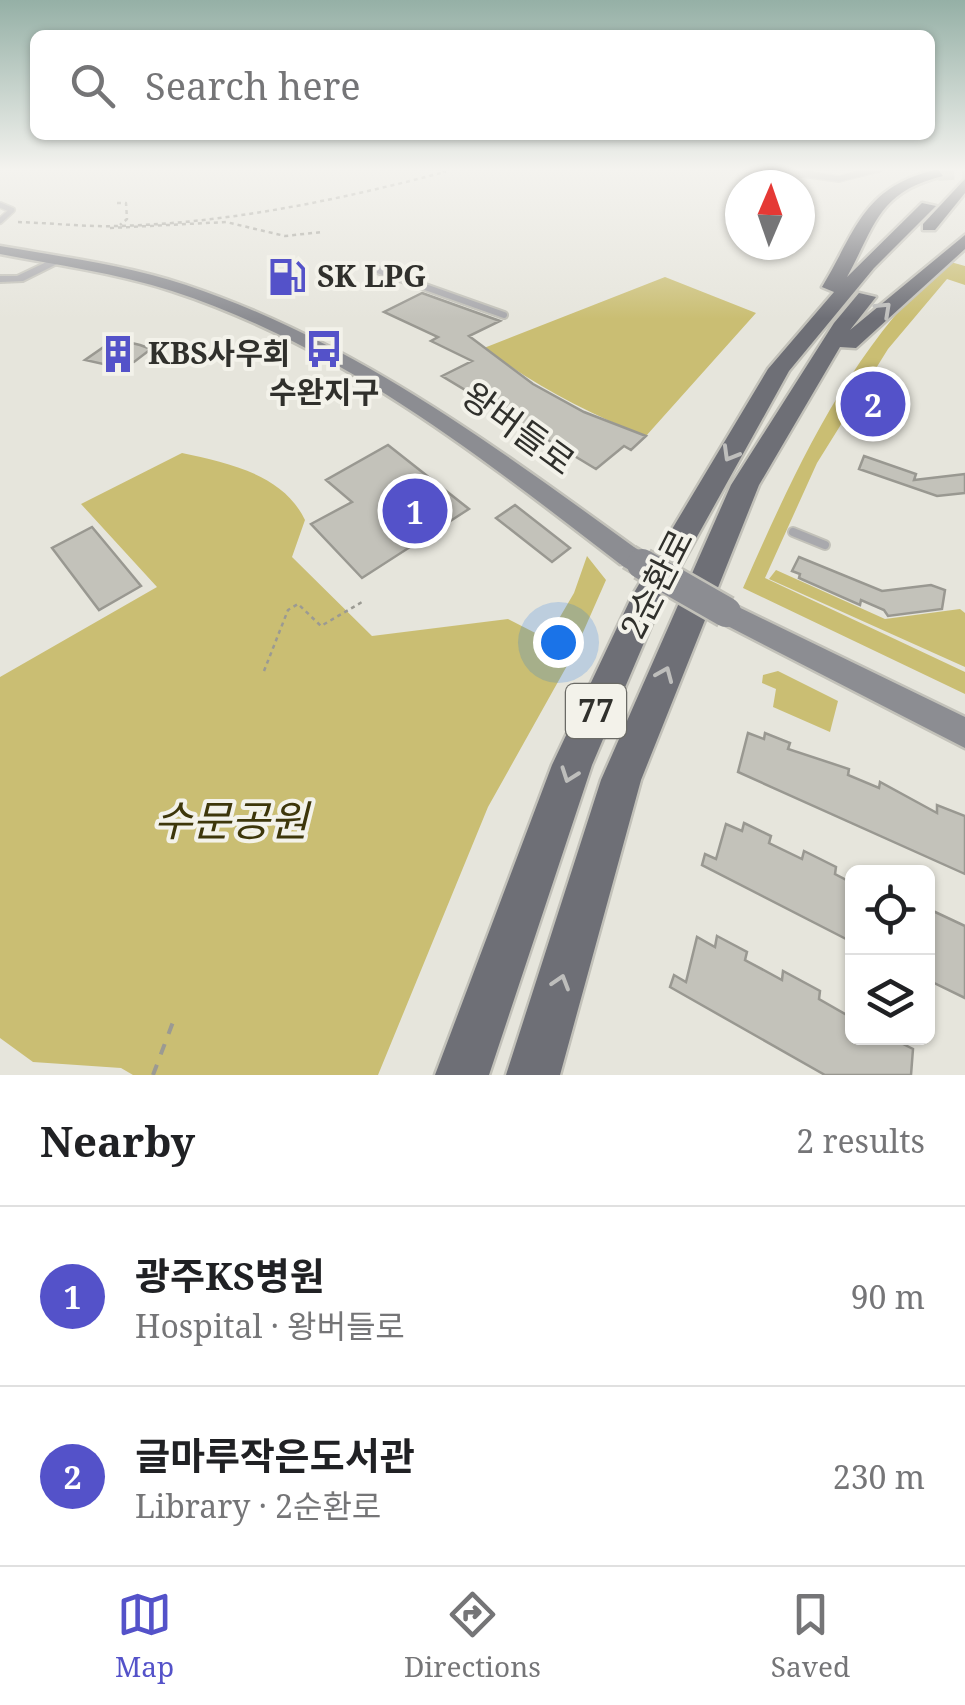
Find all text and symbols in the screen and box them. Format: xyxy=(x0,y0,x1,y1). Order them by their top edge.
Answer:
search box xyxy=(30,30,935,140)
icon: search xyxy=(65,58,120,113)
text: Search here xyxy=(145,59,361,111)
north arrow xyxy=(725,170,815,260)
place label: SK LPG xyxy=(317,255,426,296)
fuel station icon: SK LPG xyxy=(266,256,308,298)
one-way arrow xyxy=(872,303,891,321)
bus stop icon: 수완지구 xyxy=(303,328,345,370)
place label: KBS사우회 xyxy=(148,332,290,373)
building icon: KBS사우회 xyxy=(97,333,139,375)
pin: 2 xyxy=(840,366,906,442)
place label: 수완지구 xyxy=(269,371,379,412)
street label: 왕버들로 xyxy=(453,371,585,485)
one-way arrow xyxy=(723,443,743,461)
pin: 1 xyxy=(382,474,448,548)
street label: 2순환로 xyxy=(608,521,703,646)
your location xyxy=(533,617,584,668)
one-way arrow xyxy=(654,666,674,684)
road number: 77 xyxy=(566,684,626,738)
one-way arrow xyxy=(560,765,581,782)
park label: 수문공원 xyxy=(154,791,312,848)
map controls xyxy=(845,865,935,1045)
button: locate xyxy=(845,865,935,955)
button: layers xyxy=(845,955,935,1045)
one-way arrow xyxy=(549,974,570,991)
text: Nearby xyxy=(40,1112,195,1169)
text: 2 results xyxy=(796,1119,925,1162)
text: 광주KS병원 xyxy=(135,1249,325,1301)
text: 1 xyxy=(63,1275,82,1318)
text: 90 m xyxy=(851,1275,925,1318)
text: Hospital · 왕버들로 xyxy=(135,1304,405,1347)
text: 글마루작은도서관 xyxy=(135,1429,415,1481)
text: 2 xyxy=(63,1455,82,1498)
text: 230 m xyxy=(833,1455,925,1498)
text: Library · 2순환로 xyxy=(135,1484,381,1527)
tab: Map xyxy=(115,1587,174,1685)
tab: Directions xyxy=(404,1587,541,1685)
tab: Saved xyxy=(771,1587,850,1685)

